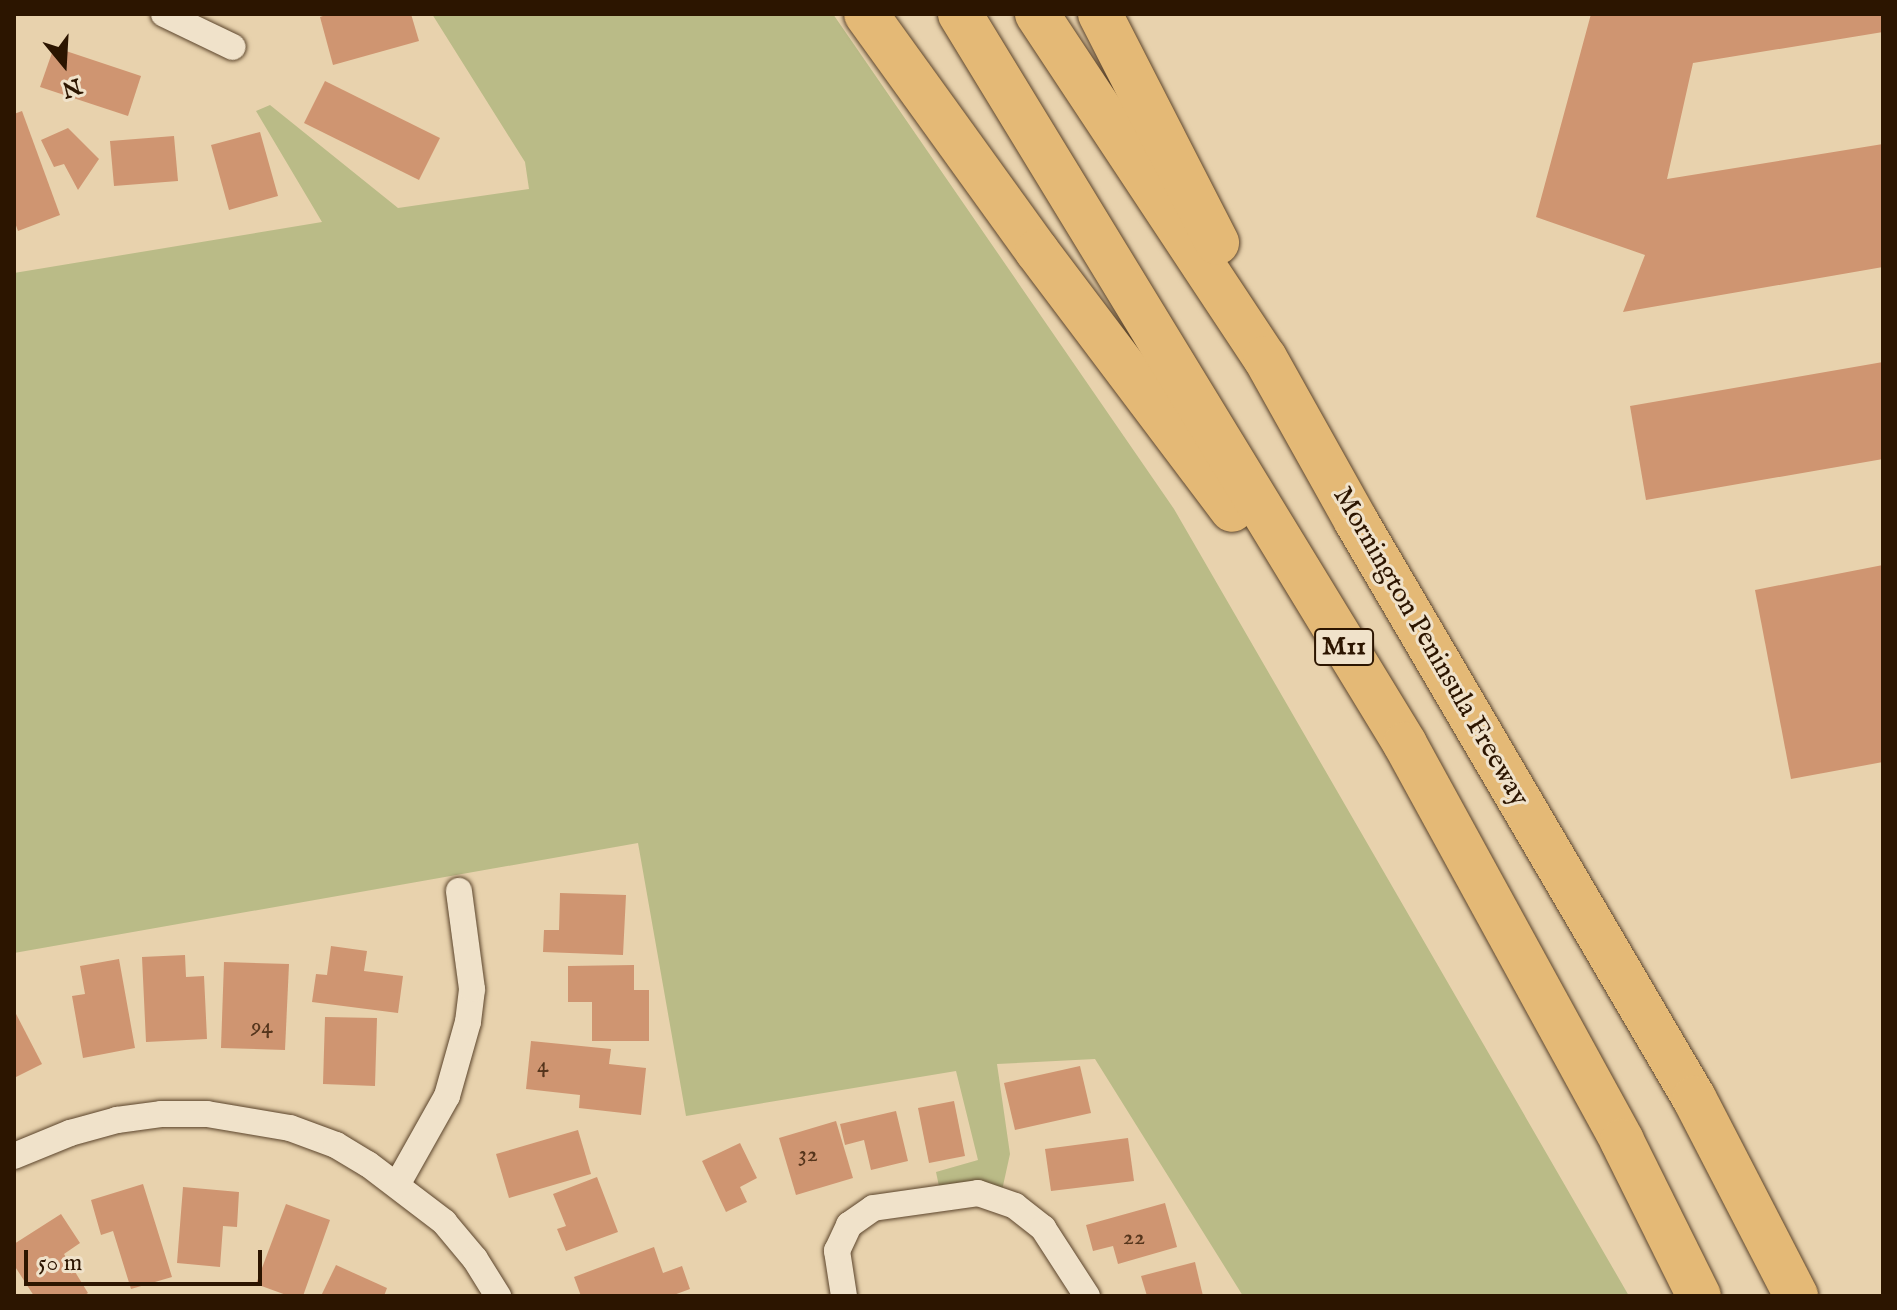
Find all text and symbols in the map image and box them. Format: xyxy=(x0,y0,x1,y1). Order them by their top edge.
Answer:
north arrow xyxy=(24,24,104,104)
text: N xyxy=(58,71,85,103)
street label: Mornington Peninsula Freeway xyxy=(1325,481,1535,813)
road number: M11 xyxy=(1314,625,1374,669)
house number: 94 xyxy=(251,1013,273,1041)
house number: 4 xyxy=(537,1052,549,1080)
house number: 32 xyxy=(798,1141,818,1169)
house number: 22 xyxy=(1123,1224,1145,1252)
scale bar xyxy=(28,1234,266,1284)
text: 50 m xyxy=(38,1248,82,1279)

